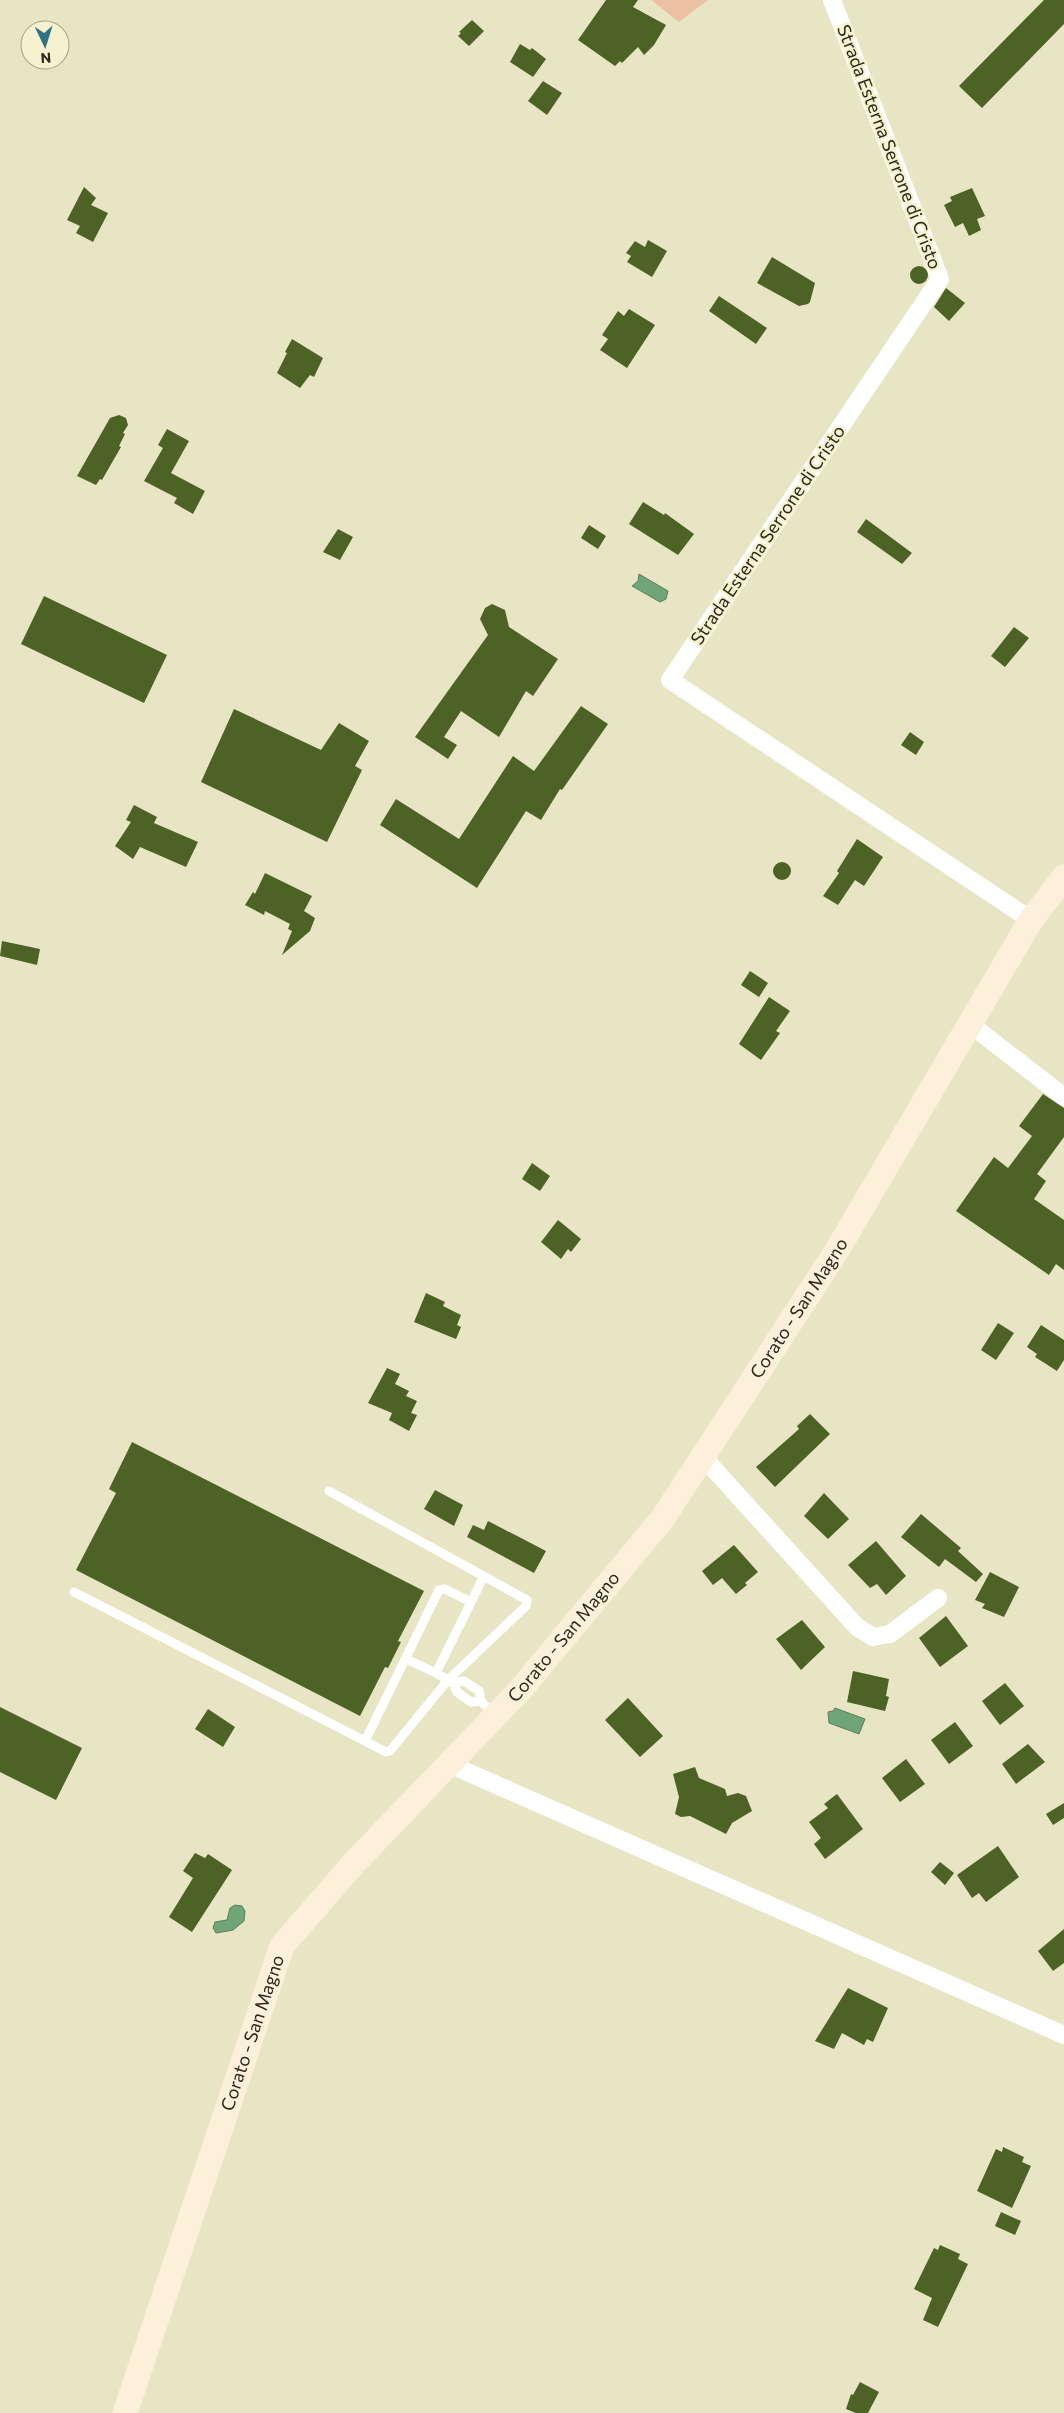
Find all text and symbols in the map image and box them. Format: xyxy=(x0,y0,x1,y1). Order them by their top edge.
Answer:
north arrow xyxy=(20,20,70,70)
street label: Strada Esterna Serrone di Cristo xyxy=(833,21,947,272)
text: N xyxy=(40,50,52,67)
street label: Strada Esterna Serrone di Cristo xyxy=(685,420,849,648)
street label: Corato - San Magno xyxy=(745,1234,852,1382)
street label: Corato - San Magno xyxy=(502,1567,624,1706)
street label: Corato - San Magno xyxy=(215,1952,288,2113)

